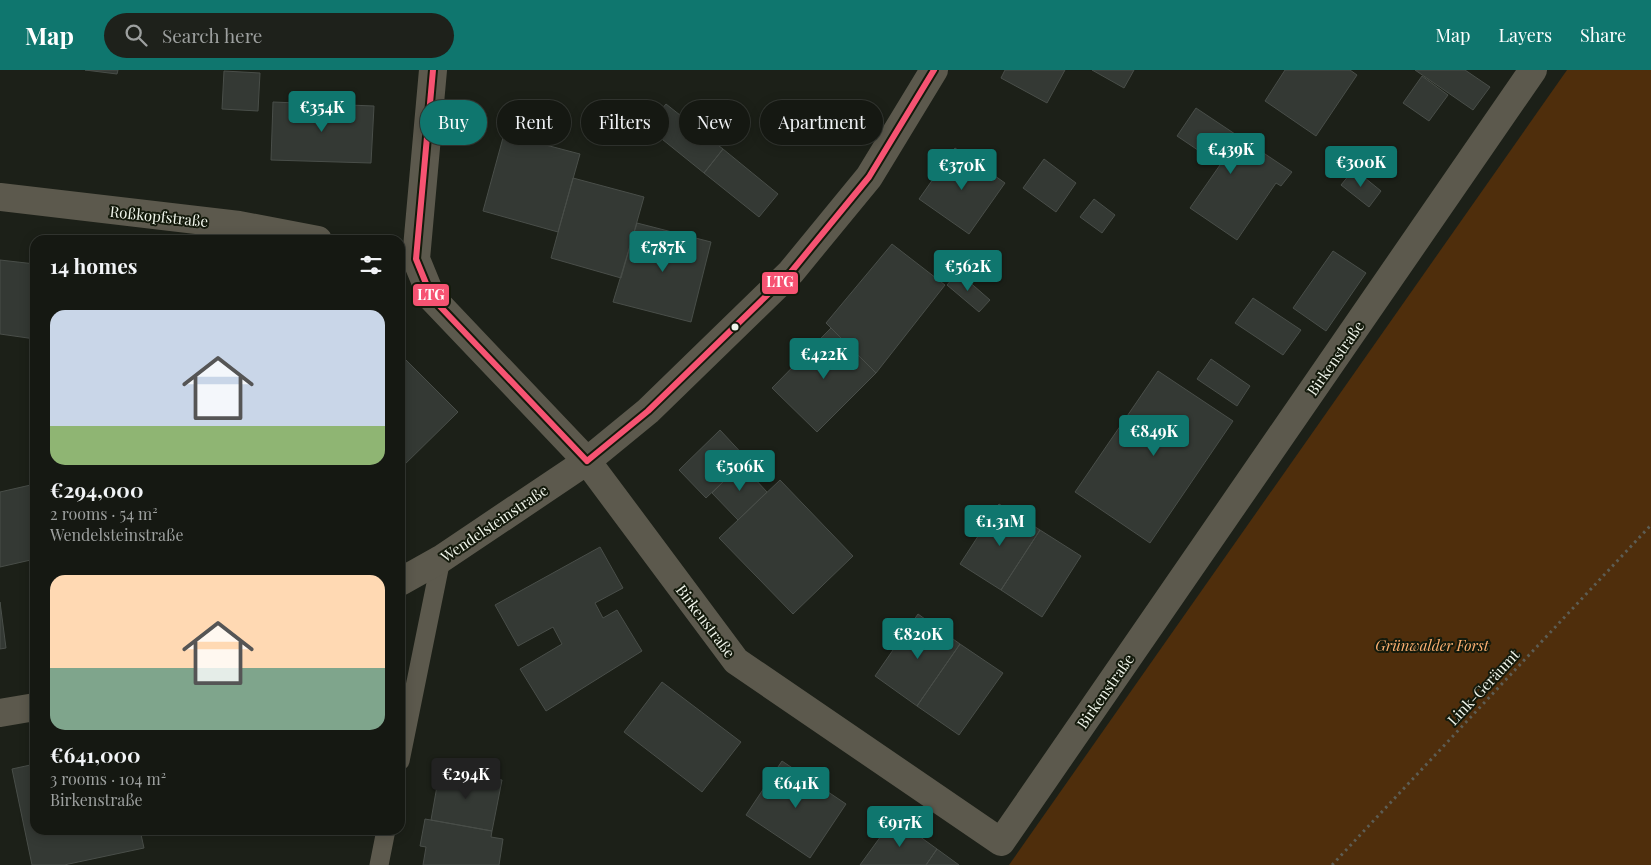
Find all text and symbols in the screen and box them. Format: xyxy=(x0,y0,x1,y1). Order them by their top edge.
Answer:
search box xyxy=(104,13,454,58)
text: Map xyxy=(25,19,74,51)
icon: search xyxy=(122,21,150,49)
text: Search here xyxy=(162,22,262,48)
text: Map xyxy=(1435,23,1470,47)
text: Layers xyxy=(1498,23,1552,47)
text: Share xyxy=(1580,23,1626,47)
pin: €354K xyxy=(287,90,357,133)
text: €354K xyxy=(300,96,344,117)
chip: Buy xyxy=(420,100,487,145)
chip: Rent xyxy=(497,100,571,145)
chip: Filters xyxy=(581,100,669,145)
chip: New xyxy=(679,100,750,145)
chip: Apartment xyxy=(760,100,883,145)
pin: €439K xyxy=(1196,132,1266,175)
text: €439K xyxy=(1208,138,1254,159)
pin: €300K xyxy=(1326,146,1396,188)
pin: €370K xyxy=(927,148,997,191)
text: €300K xyxy=(1336,151,1386,172)
text: €370K xyxy=(939,154,985,175)
street label: Roßkopfstraße xyxy=(109,201,209,231)
pin: €787K xyxy=(628,230,698,273)
text: €787K xyxy=(640,236,686,257)
pin: €562K xyxy=(933,250,1003,292)
text: 14 homes xyxy=(50,251,137,279)
icon: filters xyxy=(357,251,385,279)
text: €562K xyxy=(945,255,991,276)
line badge: LTG xyxy=(761,271,799,295)
text: LTG xyxy=(766,272,794,291)
line badge: LTG xyxy=(412,283,450,307)
text: LTG xyxy=(417,285,445,304)
street label: Birkenstraße xyxy=(1302,317,1368,399)
unlabelled marker xyxy=(730,322,740,332)
pin: €422K xyxy=(789,338,859,380)
icon: home xyxy=(173,343,263,433)
text: €422K xyxy=(801,343,847,364)
pin: €849K xyxy=(1119,414,1189,457)
text: €849K xyxy=(1130,420,1178,441)
pin: €506K xyxy=(705,450,775,492)
text: €506K xyxy=(716,455,764,476)
text: €294,000 xyxy=(50,475,143,503)
street label: Wendelsteinstraße xyxy=(436,480,551,567)
text: 2 rooms · 54 m² xyxy=(50,503,158,524)
pin: €1.31M xyxy=(959,504,1041,547)
text: €1.31M xyxy=(976,510,1024,531)
text: Wendelsteinstraße xyxy=(50,524,184,545)
street label: Birkenstraße xyxy=(672,580,740,662)
icon: home xyxy=(173,608,263,698)
pin: €820K xyxy=(883,618,953,660)
text: €820K xyxy=(893,623,943,644)
park label: Grünwalder Forst xyxy=(1375,635,1490,655)
street label: Link-Geräumt xyxy=(1443,644,1524,729)
street label: Birkenstraße xyxy=(1072,650,1138,732)
text: €641,000 xyxy=(50,740,141,768)
pin: €294K xyxy=(431,758,501,800)
text: €294K xyxy=(442,763,490,784)
pin: €641K xyxy=(761,766,831,809)
text: 3 rooms · 104 m² xyxy=(50,768,166,789)
text: €641K xyxy=(773,772,819,793)
text: Birkenstraße xyxy=(50,789,143,810)
pin: €917K xyxy=(865,806,935,848)
text: €917K xyxy=(878,811,922,832)

